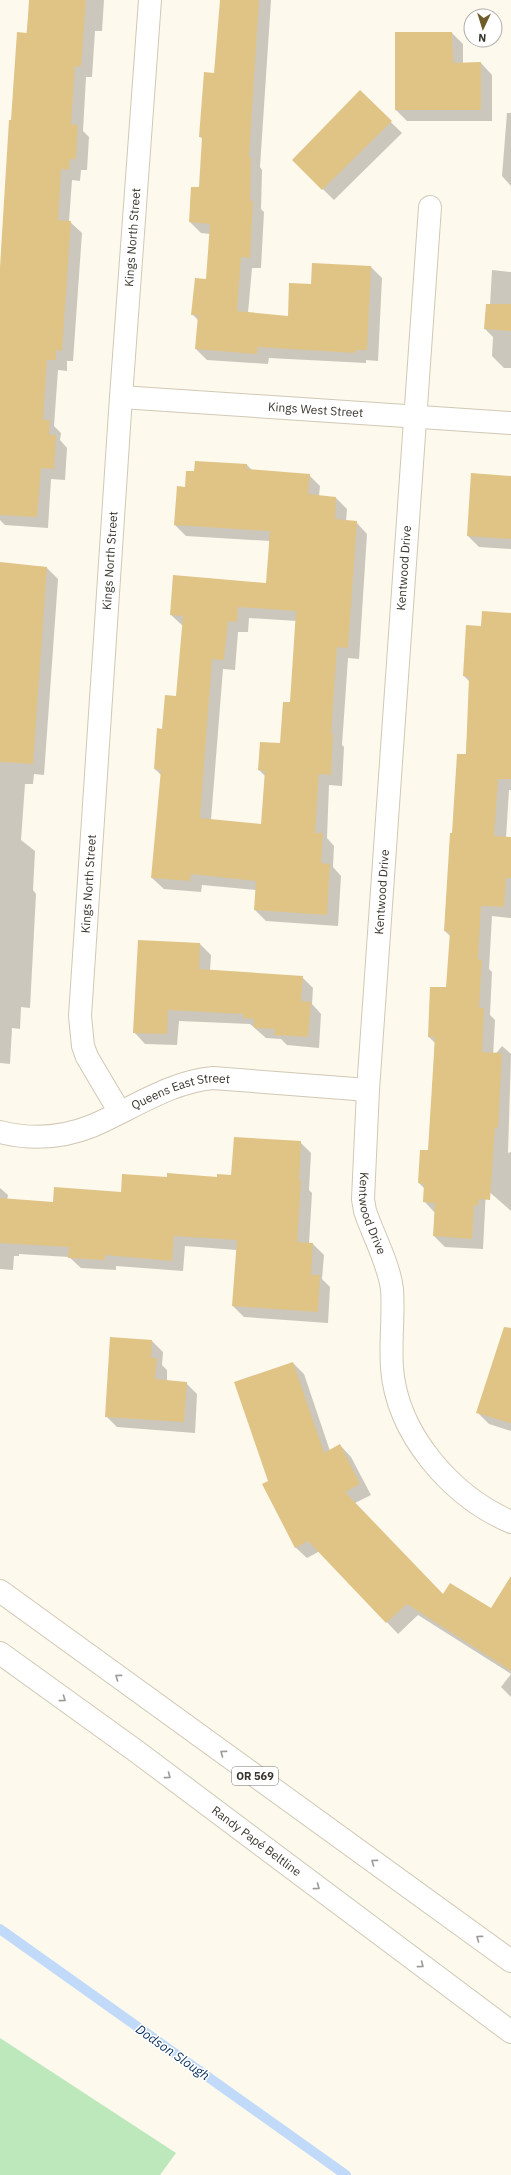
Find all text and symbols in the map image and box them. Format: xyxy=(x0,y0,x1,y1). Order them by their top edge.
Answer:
north arrow xyxy=(463,8,503,48)
text: N xyxy=(478,31,487,45)
street label: Kings North Street xyxy=(121,187,143,287)
street label: Kings West Street xyxy=(268,399,364,420)
street label: Kings North Street xyxy=(99,511,120,610)
street label: Kentwood Drive xyxy=(393,525,414,611)
street label: Kings North Street xyxy=(77,834,99,934)
street label: Kentwood Drive xyxy=(371,849,392,935)
street label: Queens East Street xyxy=(128,1070,231,1113)
street label: Kentwood Drive xyxy=(356,1172,390,1257)
one-way arrow xyxy=(115,1674,122,1682)
one-way arrow xyxy=(59,1694,66,1701)
one-way arrow xyxy=(220,1750,227,1758)
road number: OR 569 xyxy=(232,1767,278,1785)
one-way arrow xyxy=(164,1771,171,1778)
street label: Randy Papé Beltline xyxy=(209,1802,305,1879)
one-way arrow xyxy=(371,1859,378,1867)
one-way arrow xyxy=(313,1882,320,1889)
one-way arrow xyxy=(477,1936,484,1943)
one-way arrow xyxy=(417,1960,424,1967)
water label: Dodson Slough xyxy=(133,2021,213,2084)

